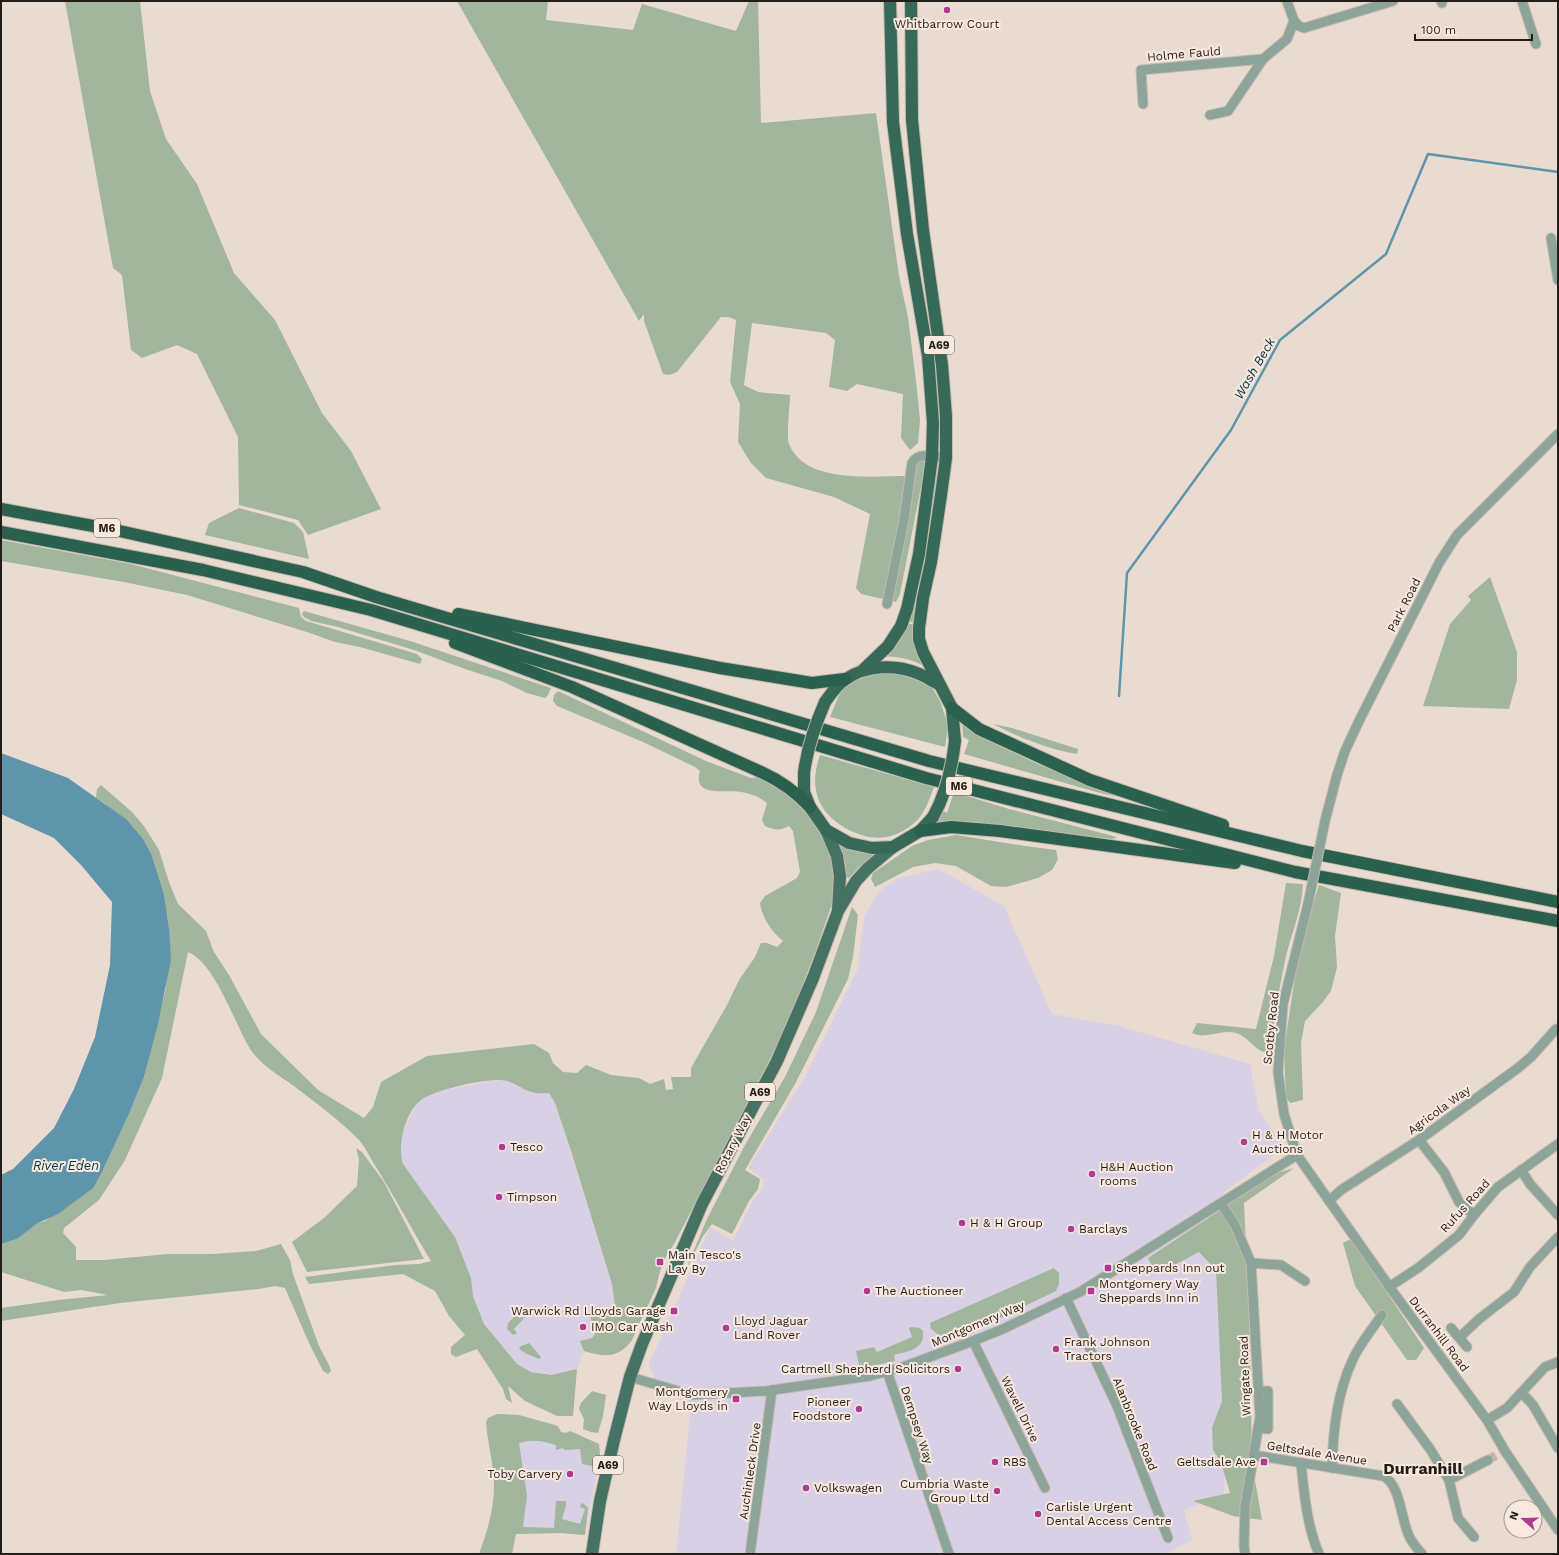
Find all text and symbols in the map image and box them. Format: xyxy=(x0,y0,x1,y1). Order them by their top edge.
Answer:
marker: Whitbarrow Court xyxy=(942,5,952,15)
scale bar xyxy=(1415,16,1532,42)
place label: Whitbarrow Court xyxy=(895,17,999,31)
text: 100 m xyxy=(1421,23,1456,37)
street label: Holme Fauld xyxy=(1146,44,1222,64)
water label: Wash Beck xyxy=(1231,334,1279,402)
road number: A69 xyxy=(924,336,954,354)
road number: M6 xyxy=(94,519,120,537)
street label: Park Road xyxy=(1384,576,1424,634)
road number: M6 xyxy=(946,777,972,795)
street label: Scotby Road xyxy=(1260,991,1282,1065)
street label: Agricola Way xyxy=(1405,1082,1474,1137)
road number: A69 xyxy=(745,1083,775,1101)
street label: Rotary Way xyxy=(712,1111,754,1176)
place label: H & H Motor Auctions xyxy=(1252,1128,1324,1156)
marker: H & H Motor Auctions xyxy=(1239,1137,1249,1147)
place label: Tesco xyxy=(510,1140,543,1154)
marker: Tesco xyxy=(497,1142,507,1152)
water label: River Eden xyxy=(33,1158,99,1173)
place label: H&H Auction rooms xyxy=(1100,1160,1174,1188)
marker: H&H Auction rooms xyxy=(1087,1169,1097,1179)
street label: Rufus Road xyxy=(1437,1176,1493,1236)
place label: Timpson xyxy=(507,1190,557,1204)
marker: Timpson xyxy=(494,1192,504,1202)
place label: H & H Group xyxy=(970,1216,1043,1230)
marker: H & H Group xyxy=(957,1218,967,1228)
place label: Barclays xyxy=(1079,1222,1128,1236)
marker: Barclays xyxy=(1066,1224,1076,1234)
place label: Main Tesco's Lay By xyxy=(668,1248,741,1276)
marker: Main Tesco's Lay By xyxy=(655,1257,665,1267)
place label: Sheppards Inn out xyxy=(1116,1261,1225,1275)
marker: Sheppards Inn out xyxy=(1103,1263,1113,1273)
place label: Montgomery Way Sheppards Inn in xyxy=(1099,1277,1200,1305)
place label: The Auctioneer xyxy=(875,1284,964,1298)
marker: The Auctioneer xyxy=(862,1286,872,1296)
marker: Montgomery Way Sheppards Inn in xyxy=(1086,1286,1096,1296)
street label: Durranhill Road xyxy=(1406,1294,1472,1374)
street label: Montgomery Way xyxy=(929,1298,1027,1350)
place label: Warwick Rd Lloyds Garage xyxy=(511,1304,666,1318)
marker: Warwick Rd Lloyds Garage xyxy=(669,1306,679,1316)
place label: Lloyd Jaguar Land Rover xyxy=(734,1314,808,1342)
place label: IMO Car Wash xyxy=(591,1320,673,1334)
marker: IMO Car Wash xyxy=(578,1322,588,1332)
marker: Lloyd Jaguar Land Rover xyxy=(721,1323,731,1333)
place label: Frank Johnson Tractors xyxy=(1064,1335,1150,1363)
street label: Wingate Road xyxy=(1237,1336,1253,1416)
marker: Frank Johnson Tractors xyxy=(1051,1344,1061,1354)
place label: Cartmell Shepherd Solicitors xyxy=(781,1362,950,1376)
marker: Cartmell Shepherd Solicitors xyxy=(953,1364,963,1374)
street label: Wavell Drive xyxy=(998,1374,1042,1444)
street label: Alanbrooke Road xyxy=(1110,1375,1160,1473)
street label: Dempsey Way xyxy=(898,1384,936,1466)
place label: Montgomery Way Lloyds in xyxy=(648,1385,729,1413)
marker: Montgomery Way Lloyds in xyxy=(731,1394,741,1404)
place label: Pioneer Foodstore xyxy=(792,1395,851,1423)
marker: Pioneer Foodstore xyxy=(854,1404,864,1414)
street label: Auchinleck Drive xyxy=(736,1422,764,1520)
street label: Geltsdale Avenue xyxy=(1266,1438,1368,1468)
place label: RBS xyxy=(1003,1455,1027,1469)
place label: Geltsdale Ave xyxy=(1176,1455,1256,1469)
road number: A69 xyxy=(593,1456,623,1474)
marker: RBS xyxy=(990,1457,1000,1467)
marker: Geltsdale Ave xyxy=(1259,1457,1269,1467)
district label: Durranhill xyxy=(1383,1459,1463,1478)
place label: Toby Carvery xyxy=(487,1467,563,1481)
marker: Toby Carvery xyxy=(565,1469,575,1479)
place label: Cumbria Waste Group Ltd xyxy=(900,1477,989,1505)
place label: Volkswagen xyxy=(814,1481,882,1495)
marker: Volkswagen xyxy=(801,1483,811,1493)
marker: Cumbria Waste Group Ltd xyxy=(992,1486,1002,1496)
north arrow xyxy=(1503,1499,1543,1539)
place label: Carlisle Urgent Dental Access Centre xyxy=(1046,1500,1172,1528)
marker: Carlisle Urgent Dental Access Centre xyxy=(1033,1509,1043,1519)
text: N xyxy=(1507,1510,1522,1522)

